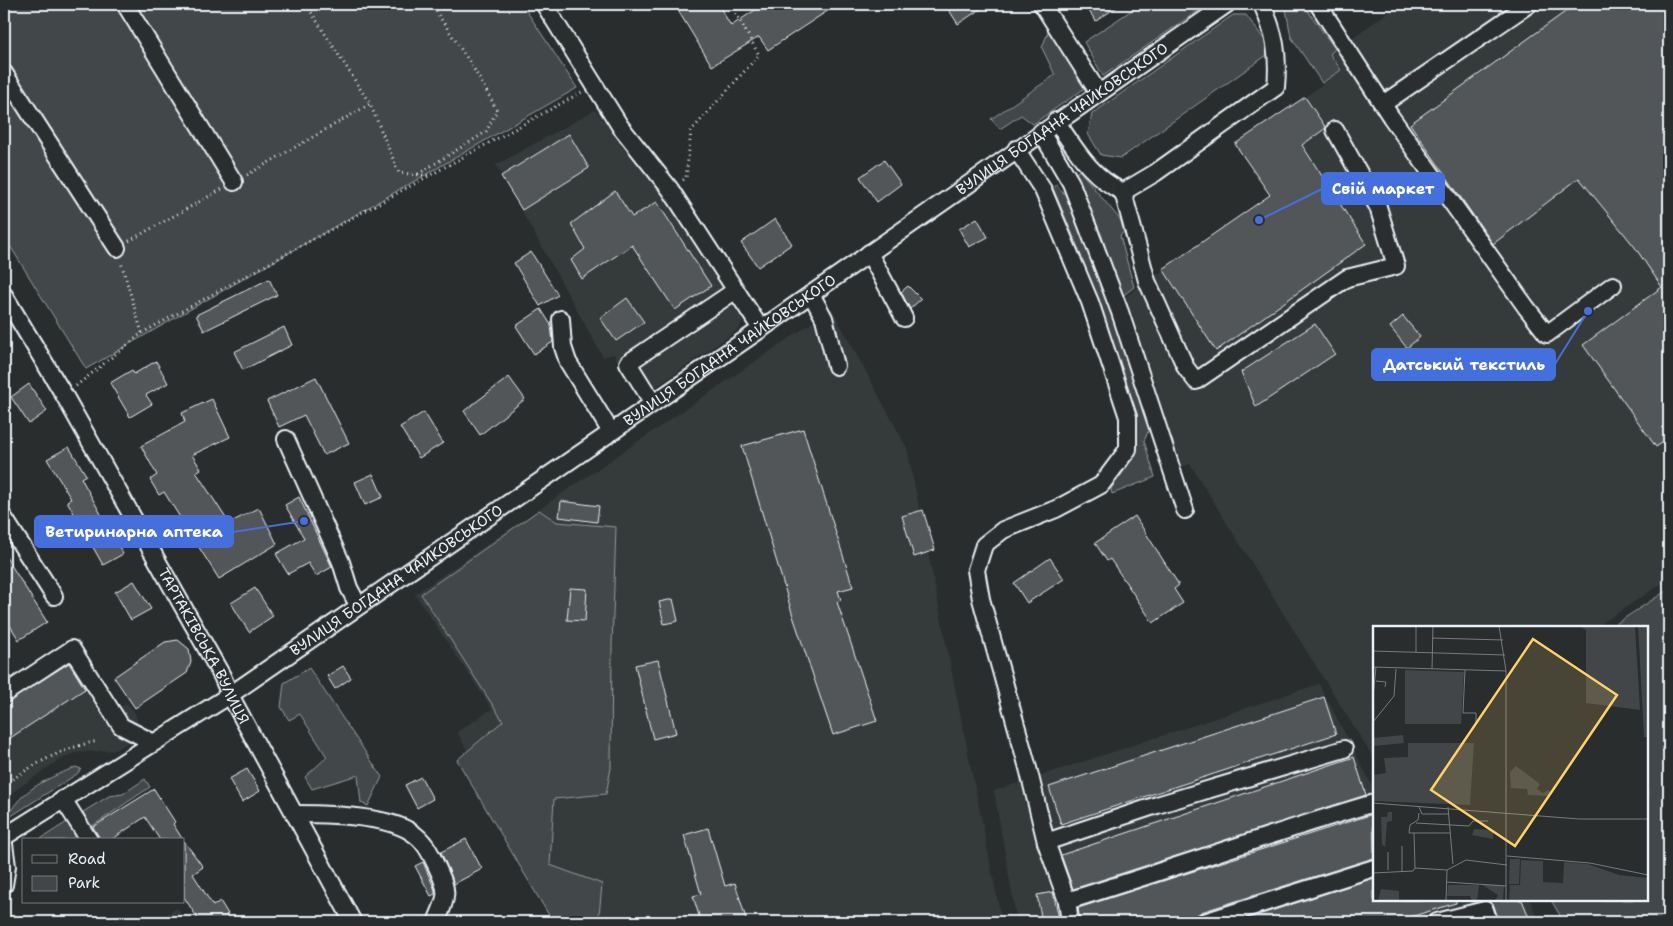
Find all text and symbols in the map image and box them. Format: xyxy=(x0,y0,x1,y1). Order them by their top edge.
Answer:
street label: ВУЛИЦЯ БОГДАНА ЧАЙКОВСЬКОГО xyxy=(952,38,1172,200)
callout: Свiй маркет xyxy=(1322,173,1444,204)
text: Свiй маркет xyxy=(1332,178,1435,199)
street label: ВУЛИЦЯ БОГДАНА ЧАЙКОВСЬКОГО xyxy=(620,270,840,431)
callout: Датський текстиль xyxy=(1372,349,1555,380)
text: Датський текстиль xyxy=(1383,354,1545,375)
street label: ВУЛИЦЯ БОГДАНА ЧАЙКОВСЬКОГО xyxy=(286,500,507,661)
callout: Ветиринарна аптека xyxy=(35,516,233,547)
text: Ветиринарна аптека xyxy=(45,521,223,542)
street label: ТАРТАКІВСЬКА ВУЛИЦЯ xyxy=(153,564,254,728)
inset map xyxy=(1373,626,1648,901)
legend xyxy=(22,838,185,904)
text: Road xyxy=(68,849,106,869)
text: Park xyxy=(68,873,100,893)

